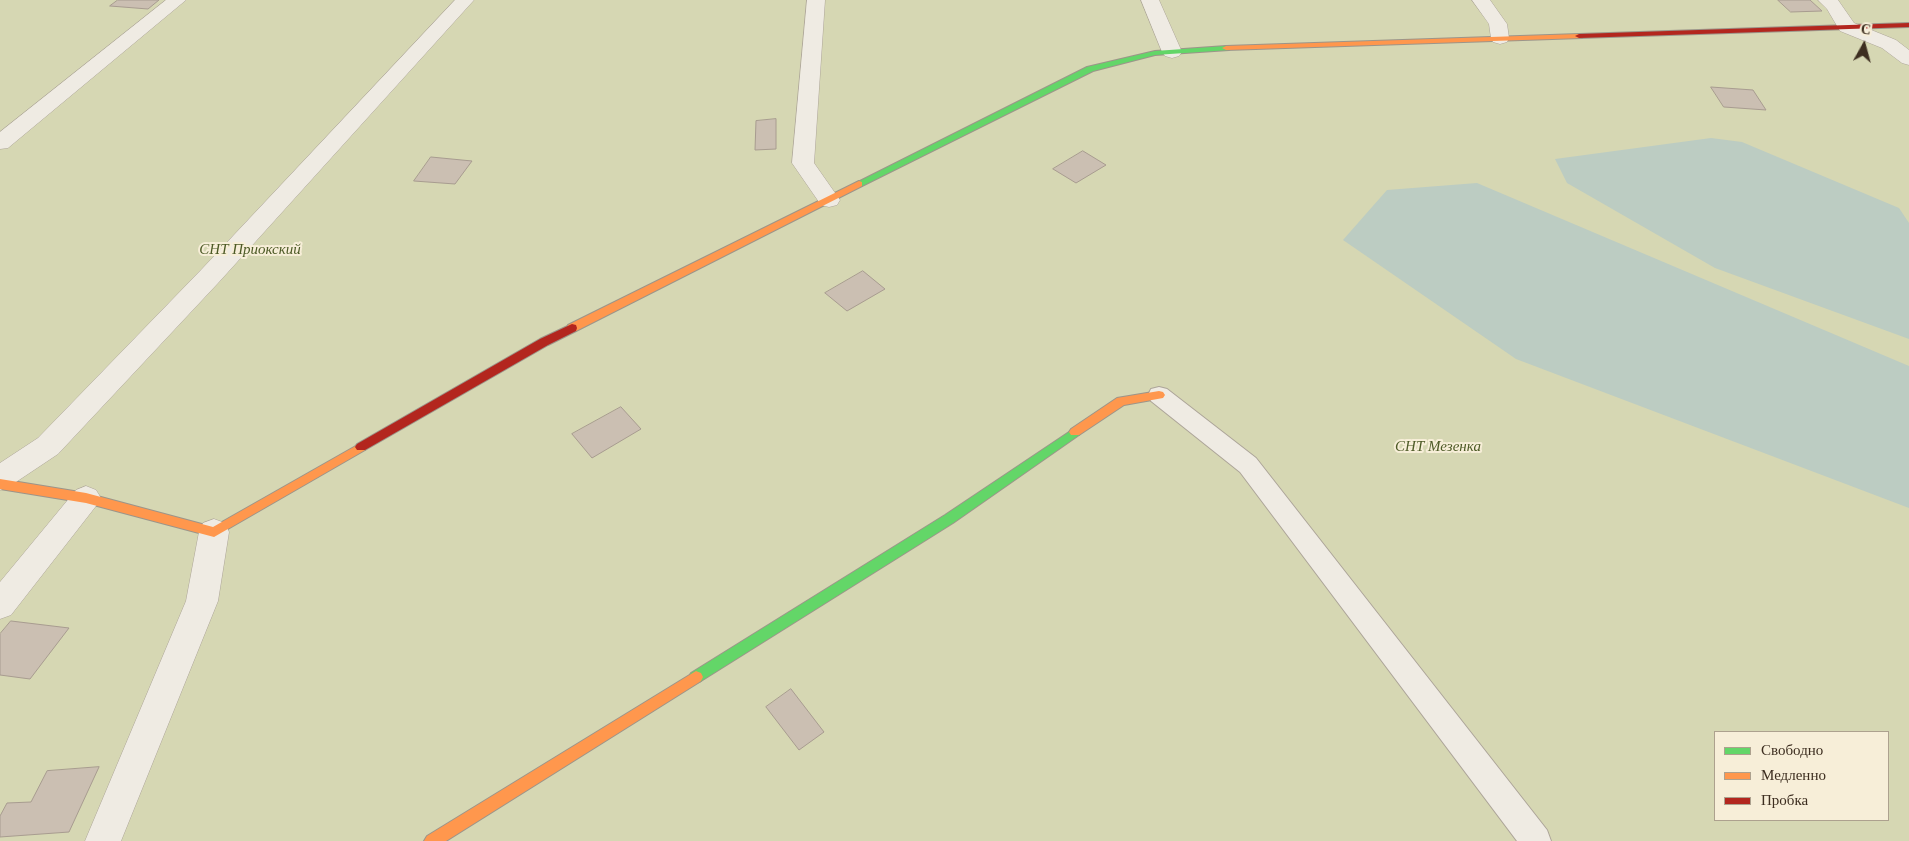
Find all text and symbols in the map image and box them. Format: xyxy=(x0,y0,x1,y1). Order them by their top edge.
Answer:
north arrow xyxy=(1839,20,1889,70)
text: С xyxy=(1860,22,1872,38)
park label: СНТ Приокский xyxy=(199,241,301,259)
park label: СНТ Мезенка xyxy=(1395,438,1481,456)
legend xyxy=(1714,731,1889,821)
text: Свободно xyxy=(1761,742,1823,758)
text: Медленно xyxy=(1761,767,1826,783)
text: Пробка xyxy=(1761,792,1808,808)

